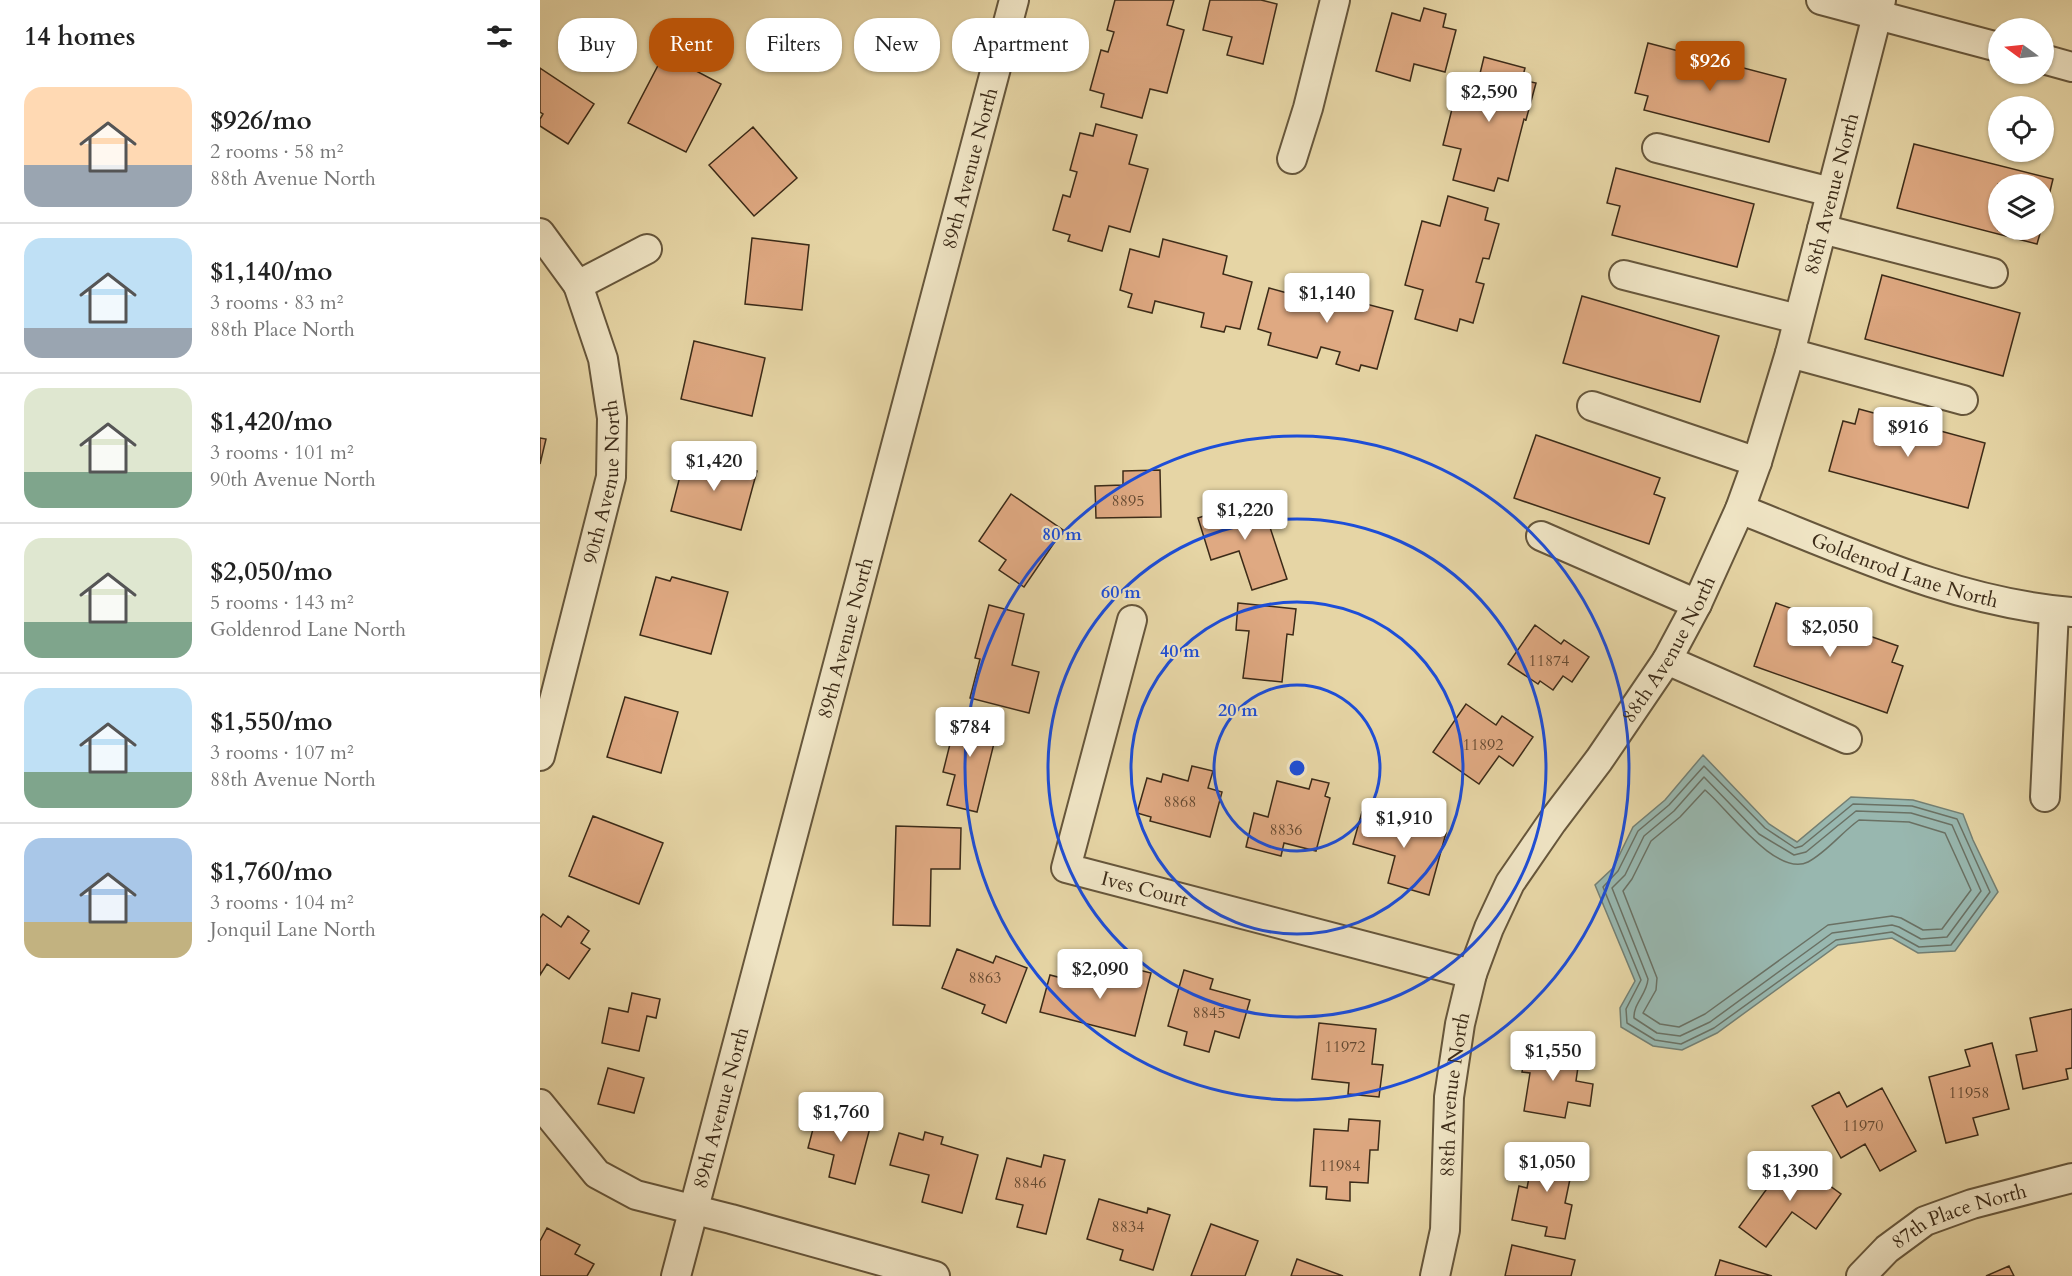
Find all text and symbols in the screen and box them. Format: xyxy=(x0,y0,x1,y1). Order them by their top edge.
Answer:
chip: Buy xyxy=(558,18,637,72)
chip: Rent xyxy=(649,18,734,72)
chip: Filters xyxy=(746,18,842,72)
chip: New xyxy=(854,18,940,72)
chip: Apartment xyxy=(952,18,1089,72)
north arrow xyxy=(1988,18,2054,84)
map controls xyxy=(1988,18,2054,240)
text: 14 homes xyxy=(24,19,135,54)
icon: filters xyxy=(483,20,516,53)
pin: $926 xyxy=(1674,41,1746,92)
text: $926 xyxy=(1690,47,1730,74)
pin: $2,590 xyxy=(1440,72,1538,123)
text: $2,590 xyxy=(1460,78,1518,105)
street label: 89th Avenue North xyxy=(935,85,1004,252)
button: locate xyxy=(1988,96,2054,162)
text: $926/mo xyxy=(210,103,312,138)
street label: 88th Avenue North xyxy=(1797,110,1865,277)
icon: home xyxy=(72,111,144,183)
text: 2 rooms · 58 m² xyxy=(210,138,343,165)
text: 88th Avenue North xyxy=(210,165,376,192)
button: layers xyxy=(1988,174,2054,240)
text: $1,140/mo xyxy=(210,254,333,289)
icon: home xyxy=(72,262,144,334)
pin: $1,140 xyxy=(1278,273,1376,324)
text: $1,140 xyxy=(1298,279,1356,306)
text: 3 rooms · 83 m² xyxy=(210,289,343,316)
text: 88th Place North xyxy=(210,316,355,343)
street label: 90th Avenue North xyxy=(576,398,626,566)
text: $1,420/mo xyxy=(210,404,333,439)
pin: $916 xyxy=(1872,407,1944,458)
icon: home xyxy=(72,412,144,484)
text: $916 xyxy=(1888,413,1928,440)
text: 3 rooms · 101 m² xyxy=(210,439,354,466)
pin: $1,420 xyxy=(665,441,763,492)
text: $1,420 xyxy=(685,447,743,474)
text: 90th Avenue North xyxy=(210,466,376,493)
house number: 8895 xyxy=(1112,490,1144,512)
pin: $1,220 xyxy=(1196,490,1294,541)
text: $1,220 xyxy=(1216,496,1274,523)
text: 80 m xyxy=(1042,522,1082,547)
street label: Goldenrod Lane North xyxy=(1807,526,2001,614)
text: $2,050/mo xyxy=(210,554,333,589)
street label: 89th Avenue North xyxy=(811,554,879,722)
icon: home xyxy=(72,562,144,634)
street label: 88th Avenue North xyxy=(1615,571,1722,728)
text: 60 m xyxy=(1101,580,1141,605)
text: 5 rooms · 143 m² xyxy=(210,589,354,616)
pin: $2,050 xyxy=(1781,607,1879,658)
text: $2,050 xyxy=(1801,613,1859,640)
text: Goldenrod Lane North xyxy=(210,616,406,643)
text: 40 m xyxy=(1160,639,1200,664)
house number: 11874 xyxy=(1529,650,1569,672)
text: 20 m xyxy=(1218,698,1258,723)
text: $1,550/mo xyxy=(210,704,333,739)
pin: $784 xyxy=(934,707,1006,758)
icon: home xyxy=(72,712,144,784)
text: $784 xyxy=(950,713,990,740)
house number: 11892 xyxy=(1463,734,1503,756)
text: 3 rooms · 107 m² xyxy=(210,739,354,766)
centre of rings xyxy=(1287,758,1307,778)
text: 88th Avenue North xyxy=(210,766,376,793)
house number: 8868 xyxy=(1164,791,1196,813)
pin: $1,910 xyxy=(1355,798,1453,849)
text: $1,910 xyxy=(1375,804,1433,831)
house number: 8836 xyxy=(1270,819,1302,841)
text: $1,760/mo xyxy=(210,854,333,889)
icon: home xyxy=(72,862,144,934)
street label: Ives Court xyxy=(1098,864,1192,913)
text: 3 rooms · 104 m² xyxy=(210,889,354,916)
text: Jonquil Lane North xyxy=(210,916,376,943)
pin: $2,090 xyxy=(1051,949,1149,1000)
text: $2,090 xyxy=(1071,955,1129,982)
house number: 8863 xyxy=(969,967,1001,989)
house number: 8845 xyxy=(1193,1002,1225,1024)
street label: 88th Avenue North xyxy=(1433,1009,1476,1177)
street label: 89th Avenue North xyxy=(686,1024,755,1191)
pin: $1,550 xyxy=(1504,1031,1602,1082)
house number: 11972 xyxy=(1325,1036,1365,1058)
text: $1,550 xyxy=(1524,1037,1582,1064)
house number: 11958 xyxy=(1949,1082,1989,1104)
pin: $1,760 xyxy=(792,1092,890,1143)
text: $1,760 xyxy=(812,1098,870,1125)
house number: 11970 xyxy=(1843,1115,1883,1137)
pin: $1,050 xyxy=(1498,1142,1596,1193)
text: $1,050 xyxy=(1518,1148,1576,1175)
pin: $1,390 xyxy=(1741,1151,1839,1202)
house number: 11984 xyxy=(1320,1155,1360,1177)
text: $1,390 xyxy=(1761,1157,1819,1184)
house number: 8846 xyxy=(1014,1172,1046,1194)
street label: 87th Place North xyxy=(1886,1177,2029,1255)
house number: 8834 xyxy=(1112,1216,1144,1238)

